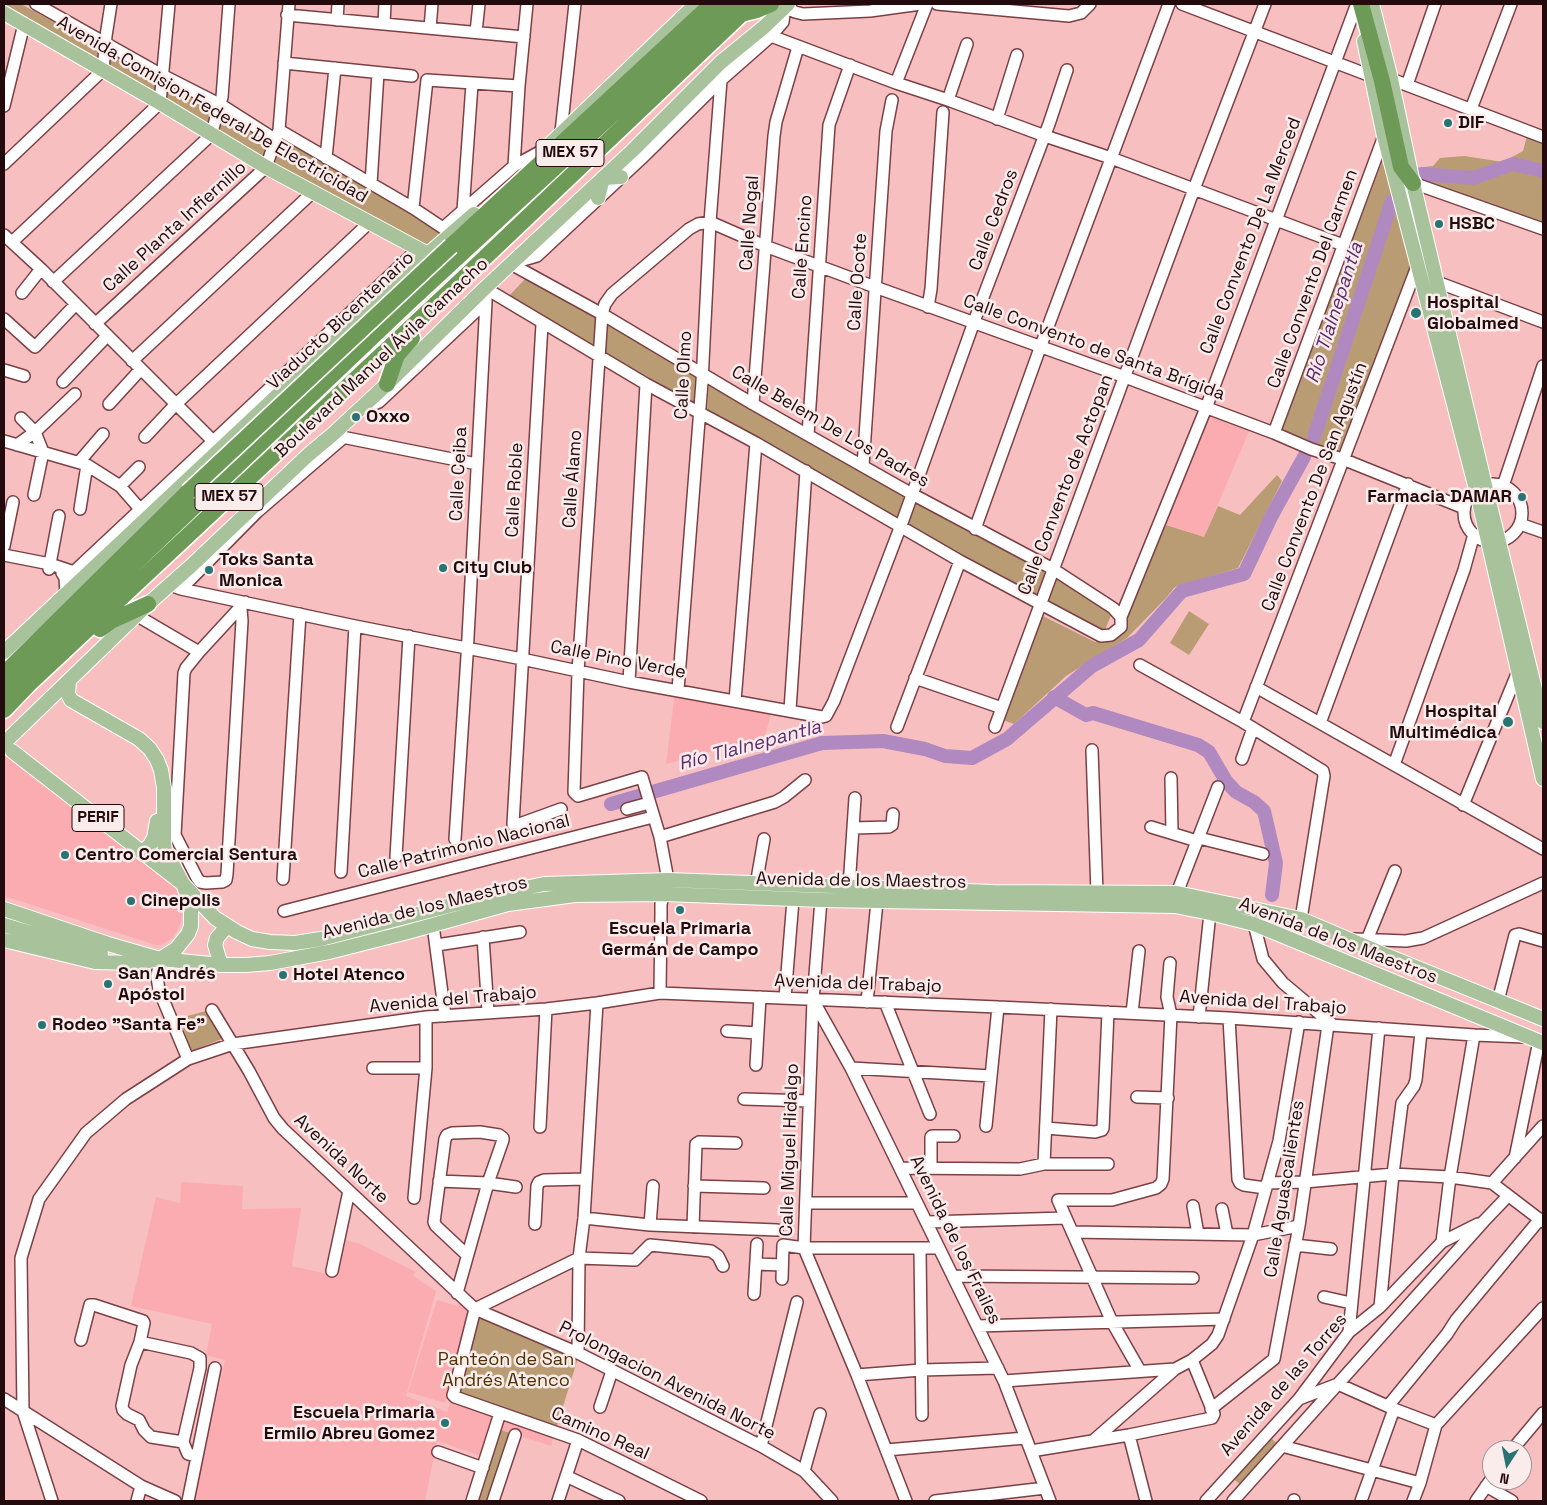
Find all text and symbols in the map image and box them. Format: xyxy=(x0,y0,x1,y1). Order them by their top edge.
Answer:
street label: Avenida Comision Federal De Electricidad xyxy=(53,12,371,208)
place label: DIF xyxy=(1458,112,1484,134)
street label: Calle Convento De La Merced xyxy=(1196,115,1306,357)
marker: DIF xyxy=(1442,117,1454,129)
road number: MEX 57 xyxy=(536,140,604,167)
street label: Calle Planta Infiernillo xyxy=(99,157,251,297)
street label: Calle Cedros xyxy=(965,166,1023,274)
street label: Calle Convento Del Carmen xyxy=(1263,167,1363,391)
street label: Calle Nogal xyxy=(736,175,764,271)
street label: Calle Encino xyxy=(789,194,817,300)
place label: HSBC xyxy=(1449,213,1495,235)
marker: HSBC xyxy=(1433,218,1445,230)
street label: Calle Ocote xyxy=(844,232,872,332)
water label: Río Tlalnepantla xyxy=(1302,240,1368,386)
street label: Viaducto Bicentenario xyxy=(263,247,419,395)
street label: Boulevard Manuel Ávila Camacho xyxy=(271,253,493,463)
street label: Calle Convento de Santa Brígida xyxy=(960,290,1228,406)
place label: Hospital Globalmed xyxy=(1427,292,1519,334)
marker: Hospital Globalmed xyxy=(1409,306,1423,320)
street label: Calle Olmo xyxy=(671,330,697,420)
street label: Calle Convento De San Agustín xyxy=(1257,359,1373,615)
street label: Calle Belem De Los Padres xyxy=(727,361,933,493)
street label: Calle Convento de Actopan xyxy=(1014,372,1118,598)
place label: Oxxo xyxy=(366,406,410,428)
marker: Oxxo xyxy=(350,411,362,423)
street label: Calle Ceiba xyxy=(446,426,472,522)
street label: Calle Álamo xyxy=(559,429,587,529)
street label: Calle Roble xyxy=(502,442,528,538)
road number: MEX 57 xyxy=(195,484,263,511)
place label: Farmacia DAMAR xyxy=(1367,486,1512,508)
marker: Farmacia DAMAR xyxy=(1516,491,1528,503)
place label: Toks Santa Monica xyxy=(219,549,314,592)
place label: City Club xyxy=(453,557,532,579)
marker: City Club xyxy=(437,562,449,574)
marker: Toks Santa Monica xyxy=(203,564,215,576)
street label: Calle Pino Verde xyxy=(548,636,688,684)
place label: Hospital Multimédica xyxy=(1389,701,1497,744)
marker: Hospital Multimédica xyxy=(1501,715,1515,729)
water label: Río Tlalnepantla xyxy=(676,716,824,776)
road number: PERIF xyxy=(72,804,124,831)
street label: Calle Patrimonio Nacional xyxy=(356,810,572,884)
place label: Centro Comercial Sentura xyxy=(75,844,297,866)
marker: Centro Comercial Sentura xyxy=(59,849,71,861)
street label: Avenida de los Maestros xyxy=(756,868,966,894)
street label: Avenida de los Maestros xyxy=(320,872,530,944)
place label: Cinepolis xyxy=(141,890,220,912)
street label: Avenida de los Maestros xyxy=(1236,893,1440,989)
marker: Cinepolis xyxy=(125,895,137,907)
marker: Escuela Primaria Germán de Campo xyxy=(674,904,686,916)
place label: Escuela Primaria Germán de Campo xyxy=(601,918,759,961)
place label: San Andrés Apóstol xyxy=(118,963,216,1006)
place label: Hotel Atenco xyxy=(293,964,405,986)
marker: Hotel Atenco xyxy=(277,969,289,981)
street label: Avenida del Trabajo xyxy=(774,970,942,998)
marker: San Andrés Apóstol xyxy=(102,978,114,990)
street label: Avenida del Trabajo xyxy=(368,982,538,1018)
street label: Avenida del Trabajo xyxy=(1179,986,1347,1020)
place label: Rodeo "Santa Fe" xyxy=(52,1014,205,1036)
marker: Rodeo "Santa Fe" xyxy=(36,1019,48,1031)
street label: Calle Miguel Hidalgo xyxy=(776,1063,804,1237)
street label: Calle Aguascalientes xyxy=(1260,1099,1310,1279)
street label: Avenida Norte xyxy=(289,1110,393,1208)
street label: Avenida de los Frailes xyxy=(905,1152,1005,1328)
street label: Avenida de las Torres xyxy=(1216,1309,1352,1461)
street label: Prolongacion Avenida Norte xyxy=(555,1317,779,1445)
park label: Panteón de San Andrés Atenco xyxy=(438,1349,574,1392)
place label: Escuela Primaria Ermilo Abreu Gomez xyxy=(264,1402,435,1445)
street label: Camino Real xyxy=(547,1403,653,1465)
marker: Escuela Primaria Ermilo Abreu Gomez xyxy=(439,1417,451,1429)
north arrow xyxy=(1482,1440,1532,1490)
text: N xyxy=(1498,1469,1511,1488)

